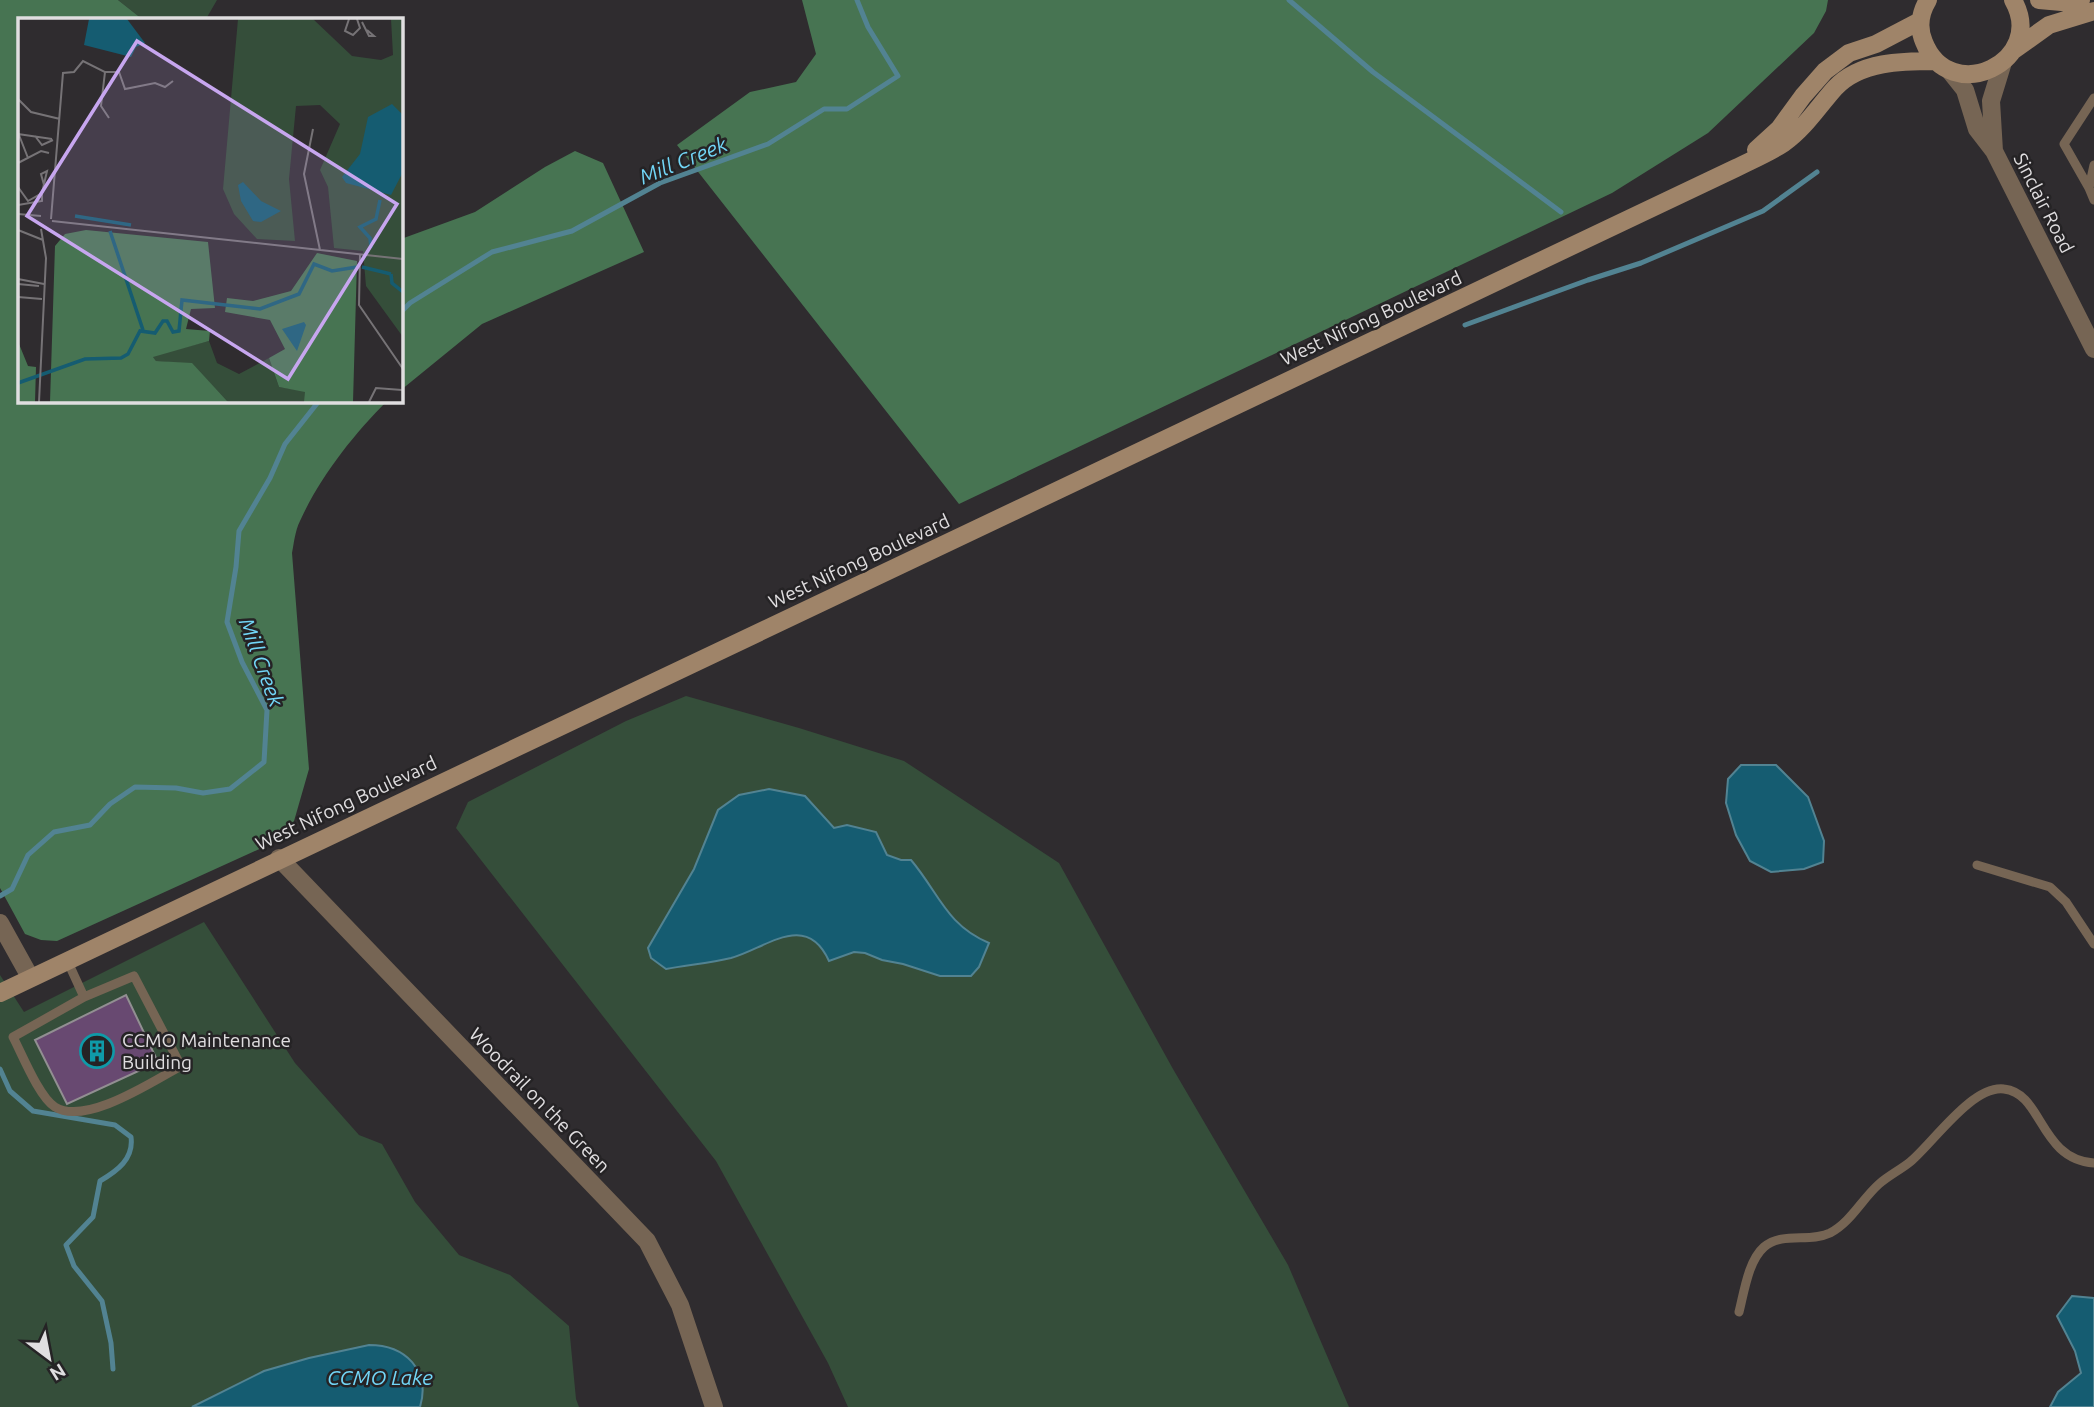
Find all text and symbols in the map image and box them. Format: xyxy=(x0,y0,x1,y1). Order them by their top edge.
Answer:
inset map xyxy=(18,18,402,402)
water label: Mill Creek xyxy=(635,131,731,189)
street label: Sinclair Road xyxy=(2009,149,2079,257)
street label: West Nifong Boulevard xyxy=(1277,266,1465,370)
street label: West Nifong Boulevard xyxy=(765,509,953,613)
water label: Mill Creek xyxy=(235,614,289,710)
street label: West Nifong Boulevard xyxy=(252,751,440,855)
street label: Woodrail on the Green xyxy=(465,1023,615,1177)
place label: CCMO Maintenance Building xyxy=(122,1029,291,1073)
building icon: CCMO Maintenance Building xyxy=(78,1032,116,1070)
north arrow xyxy=(14,1323,84,1393)
text: N xyxy=(46,1359,70,1386)
water label: CCMO Lake xyxy=(327,1365,433,1389)

